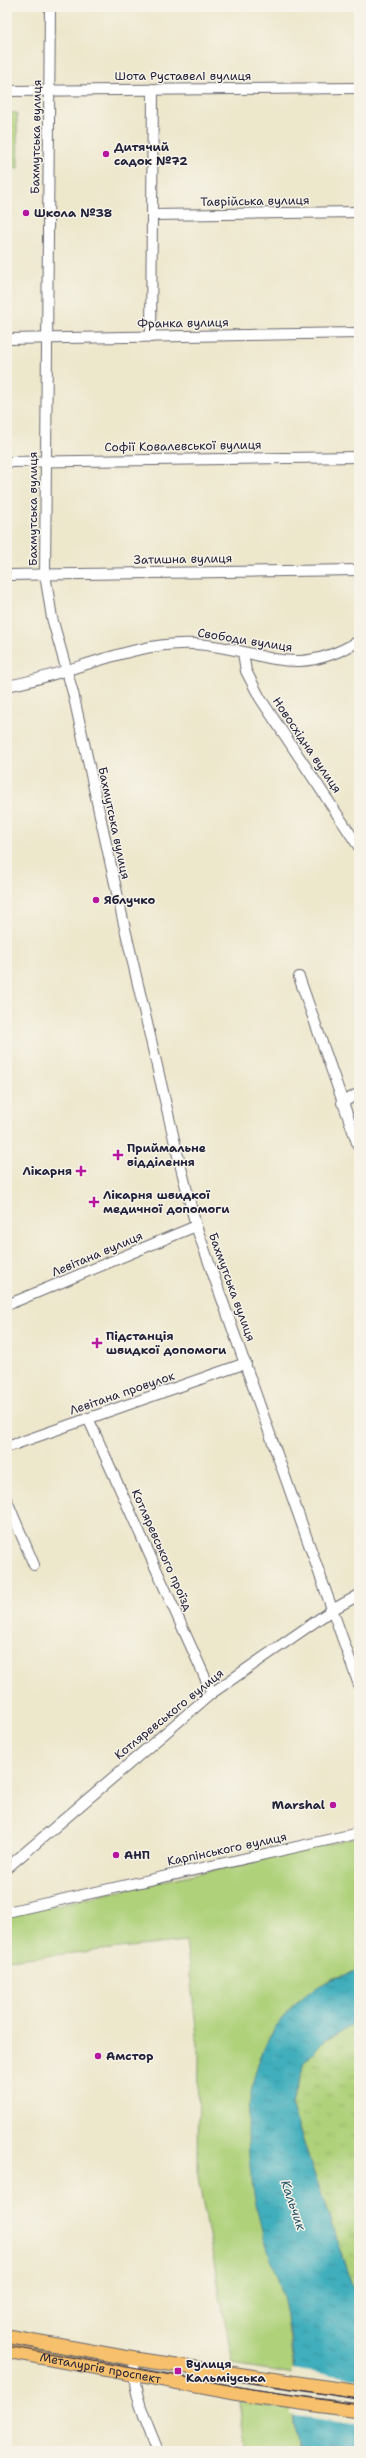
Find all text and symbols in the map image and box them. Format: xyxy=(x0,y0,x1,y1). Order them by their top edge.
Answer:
street label: Шота Руставелі вулиця xyxy=(115,68,251,84)
street label: Бахмутська вулиця xyxy=(27,80,45,194)
place label: Дитячий садок №72 xyxy=(114,139,188,169)
marker: Дитячий садок №72 xyxy=(101,149,111,159)
street label: Таврійська вулиця xyxy=(200,192,310,210)
place label: Школа №38 xyxy=(34,205,112,221)
marker: Школа №38 xyxy=(21,208,31,218)
street label: Франка вулиця xyxy=(137,314,229,332)
street label: Софії Ковалевської вулиця xyxy=(104,437,262,455)
street label: Бахмутська вулиця xyxy=(25,452,41,566)
street label: Затишна вулиця xyxy=(134,550,232,568)
street label: Свободи вулиця xyxy=(196,625,294,655)
street label: Новосхідна вулиця xyxy=(269,694,345,796)
street label: Бахмутська вулиця xyxy=(94,765,134,881)
place label: Яблучко xyxy=(104,892,156,908)
marker: Яблучко xyxy=(91,895,101,905)
place label: Приймальне відділення xyxy=(127,1140,206,1170)
marker: Приймальне відділення xyxy=(112,1149,124,1161)
place label: Лікарня xyxy=(22,1163,72,1179)
marker: Лікарня xyxy=(75,1165,87,1177)
place label: Лікарня швидкої медичної допомоги xyxy=(103,1187,230,1217)
marker: Лікарня швидкої медичної допомоги xyxy=(88,1196,100,1208)
street label: Левітана вулиця xyxy=(49,1228,145,1280)
street label: Бахмутська вулиця xyxy=(205,1230,259,1344)
place label: Підстанція швидкої допомоги xyxy=(106,1328,227,1358)
marker: Підстанція швидкої допомоги xyxy=(91,1337,103,1349)
street label: Левітана провулок xyxy=(67,1367,177,1419)
street label: Котляревського проїзд xyxy=(128,1487,196,1614)
street label: Котляревського вулиця xyxy=(111,1665,227,1763)
place label: Marshal xyxy=(272,1797,325,1813)
marker: Marshal xyxy=(328,1800,338,1810)
street label: Карпінського вулиця xyxy=(166,1829,288,1869)
place label: АНП xyxy=(124,1847,150,1863)
marker: АНП xyxy=(111,1850,121,1860)
place label: Амстор xyxy=(106,2048,153,2064)
marker: Амстор xyxy=(93,2051,103,2061)
water label: Кальчик xyxy=(277,2178,310,2234)
street label: Металургів проспект xyxy=(38,2349,163,2387)
place label: Вулиця Кальміуська xyxy=(186,2356,266,2386)
marker: Вулиця Кальміуська xyxy=(173,2366,183,2376)

